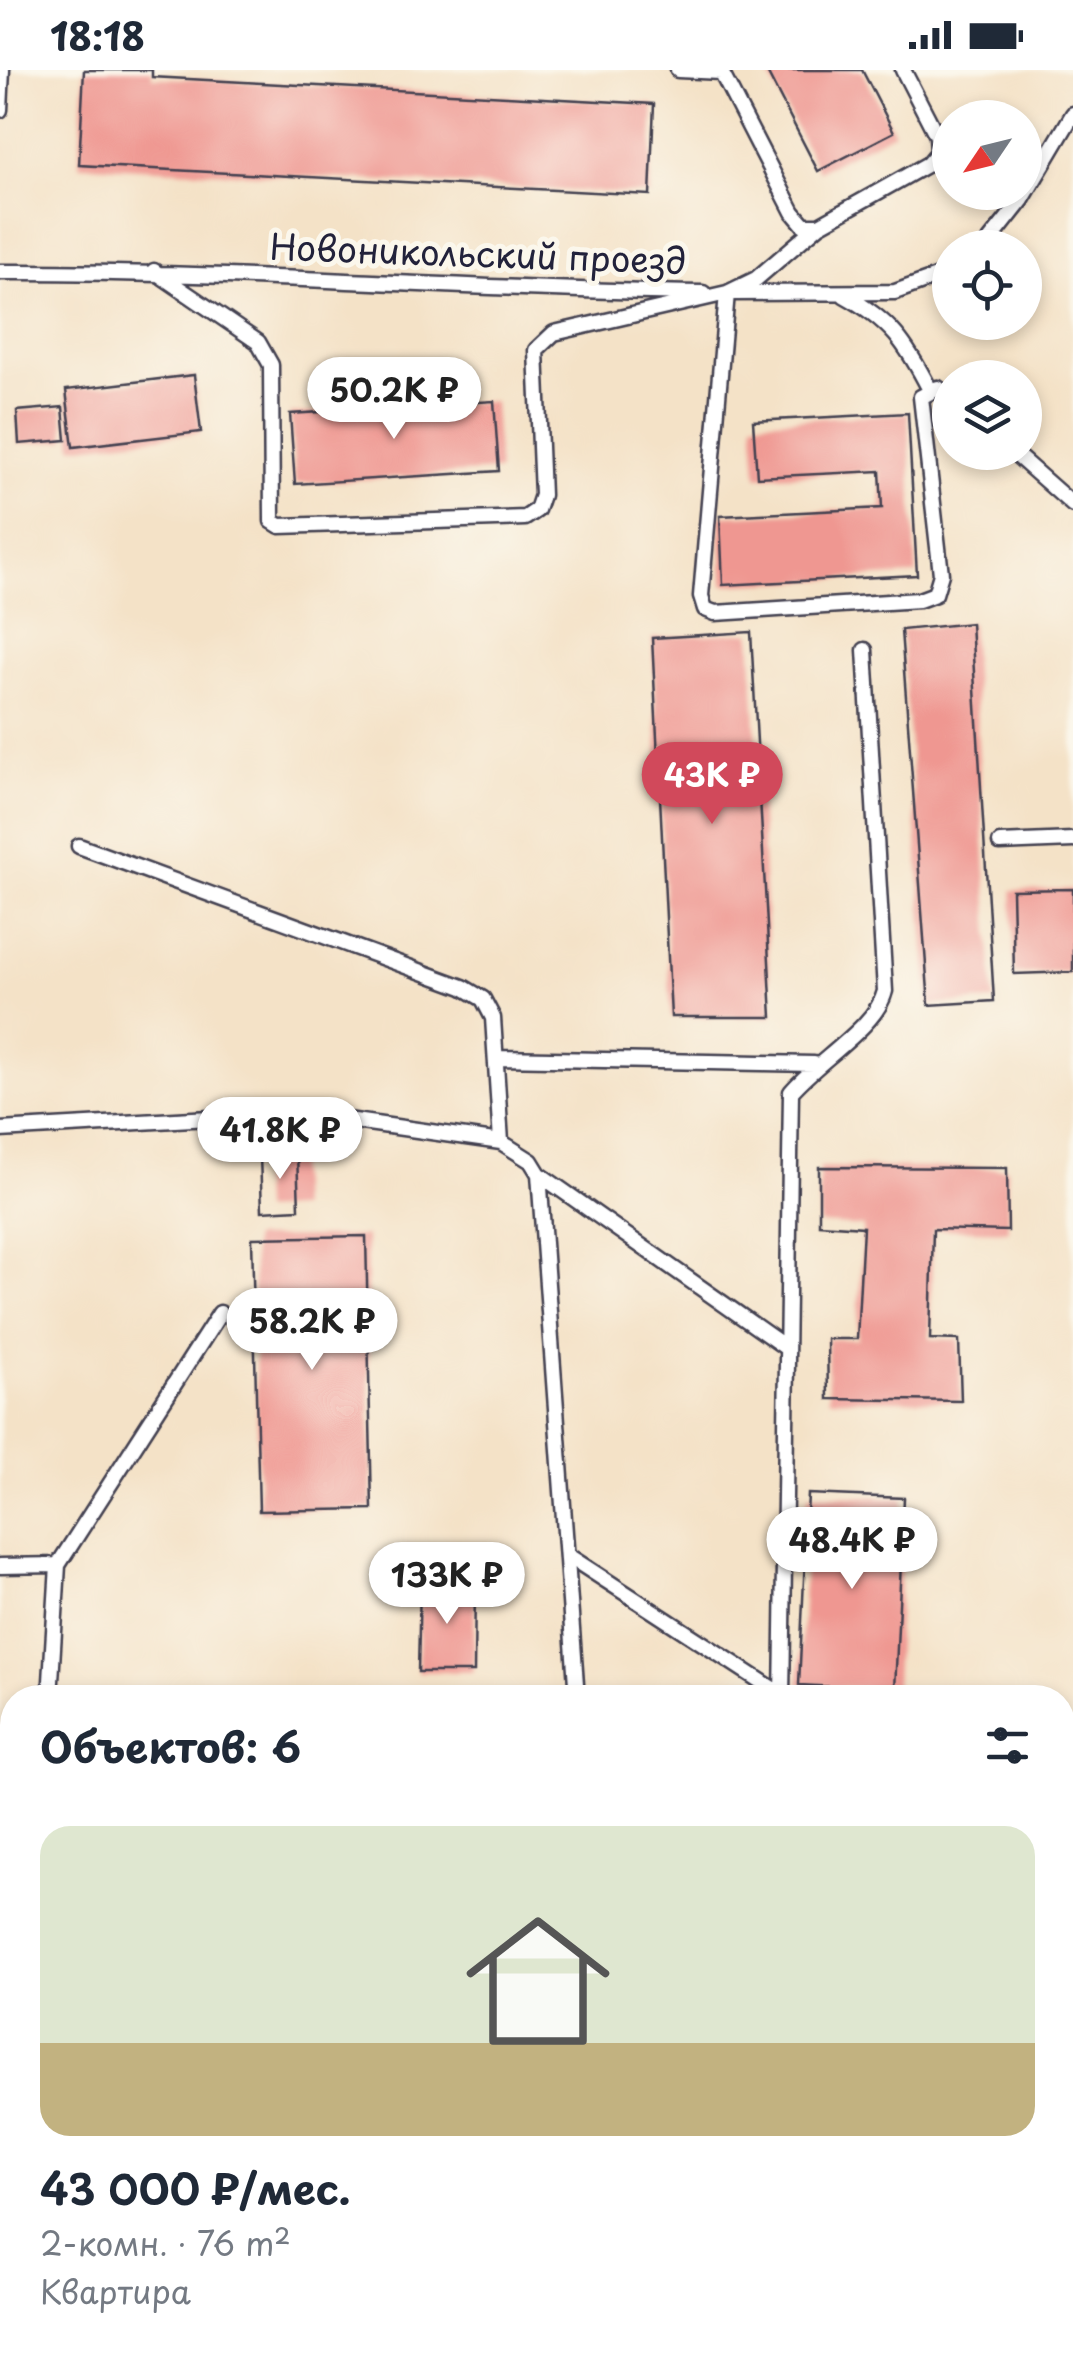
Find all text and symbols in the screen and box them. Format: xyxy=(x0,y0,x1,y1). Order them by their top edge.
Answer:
text: 18:18 xyxy=(50,7,145,64)
north arrow xyxy=(932,100,1042,210)
map controls xyxy=(932,100,1042,470)
street label: Новоникольский проезд xyxy=(269,219,687,286)
button: locate xyxy=(932,230,1042,340)
pin: 50.2K ₽ xyxy=(302,357,486,442)
button: layers xyxy=(932,360,1042,470)
text: 50.2K ₽ xyxy=(329,365,459,413)
pin: 43K ₽ xyxy=(642,742,782,827)
text: 43K ₽ xyxy=(664,750,760,798)
pin: 41.8K ₽ xyxy=(188,1097,372,1182)
text: 41.8K ₽ xyxy=(219,1105,341,1153)
pin: 58.2K ₽ xyxy=(220,1288,404,1373)
text: 58.2K ₽ xyxy=(249,1296,375,1344)
pin: 48.4K ₽ xyxy=(760,1507,944,1592)
text: 48.4K ₽ xyxy=(788,1515,916,1563)
pin: 133K ₽ xyxy=(366,1542,528,1627)
text: 133K ₽ xyxy=(391,1550,503,1598)
text: Объектов: 6 xyxy=(40,1714,301,1777)
icon: filters xyxy=(980,1718,1035,1773)
icon: home xyxy=(448,1891,628,2071)
text: 43 000 ₽/мес. xyxy=(40,2156,351,2219)
text: 2-комн. · 76 m² xyxy=(40,2219,291,2267)
text: Квартира xyxy=(40,2267,191,2315)

